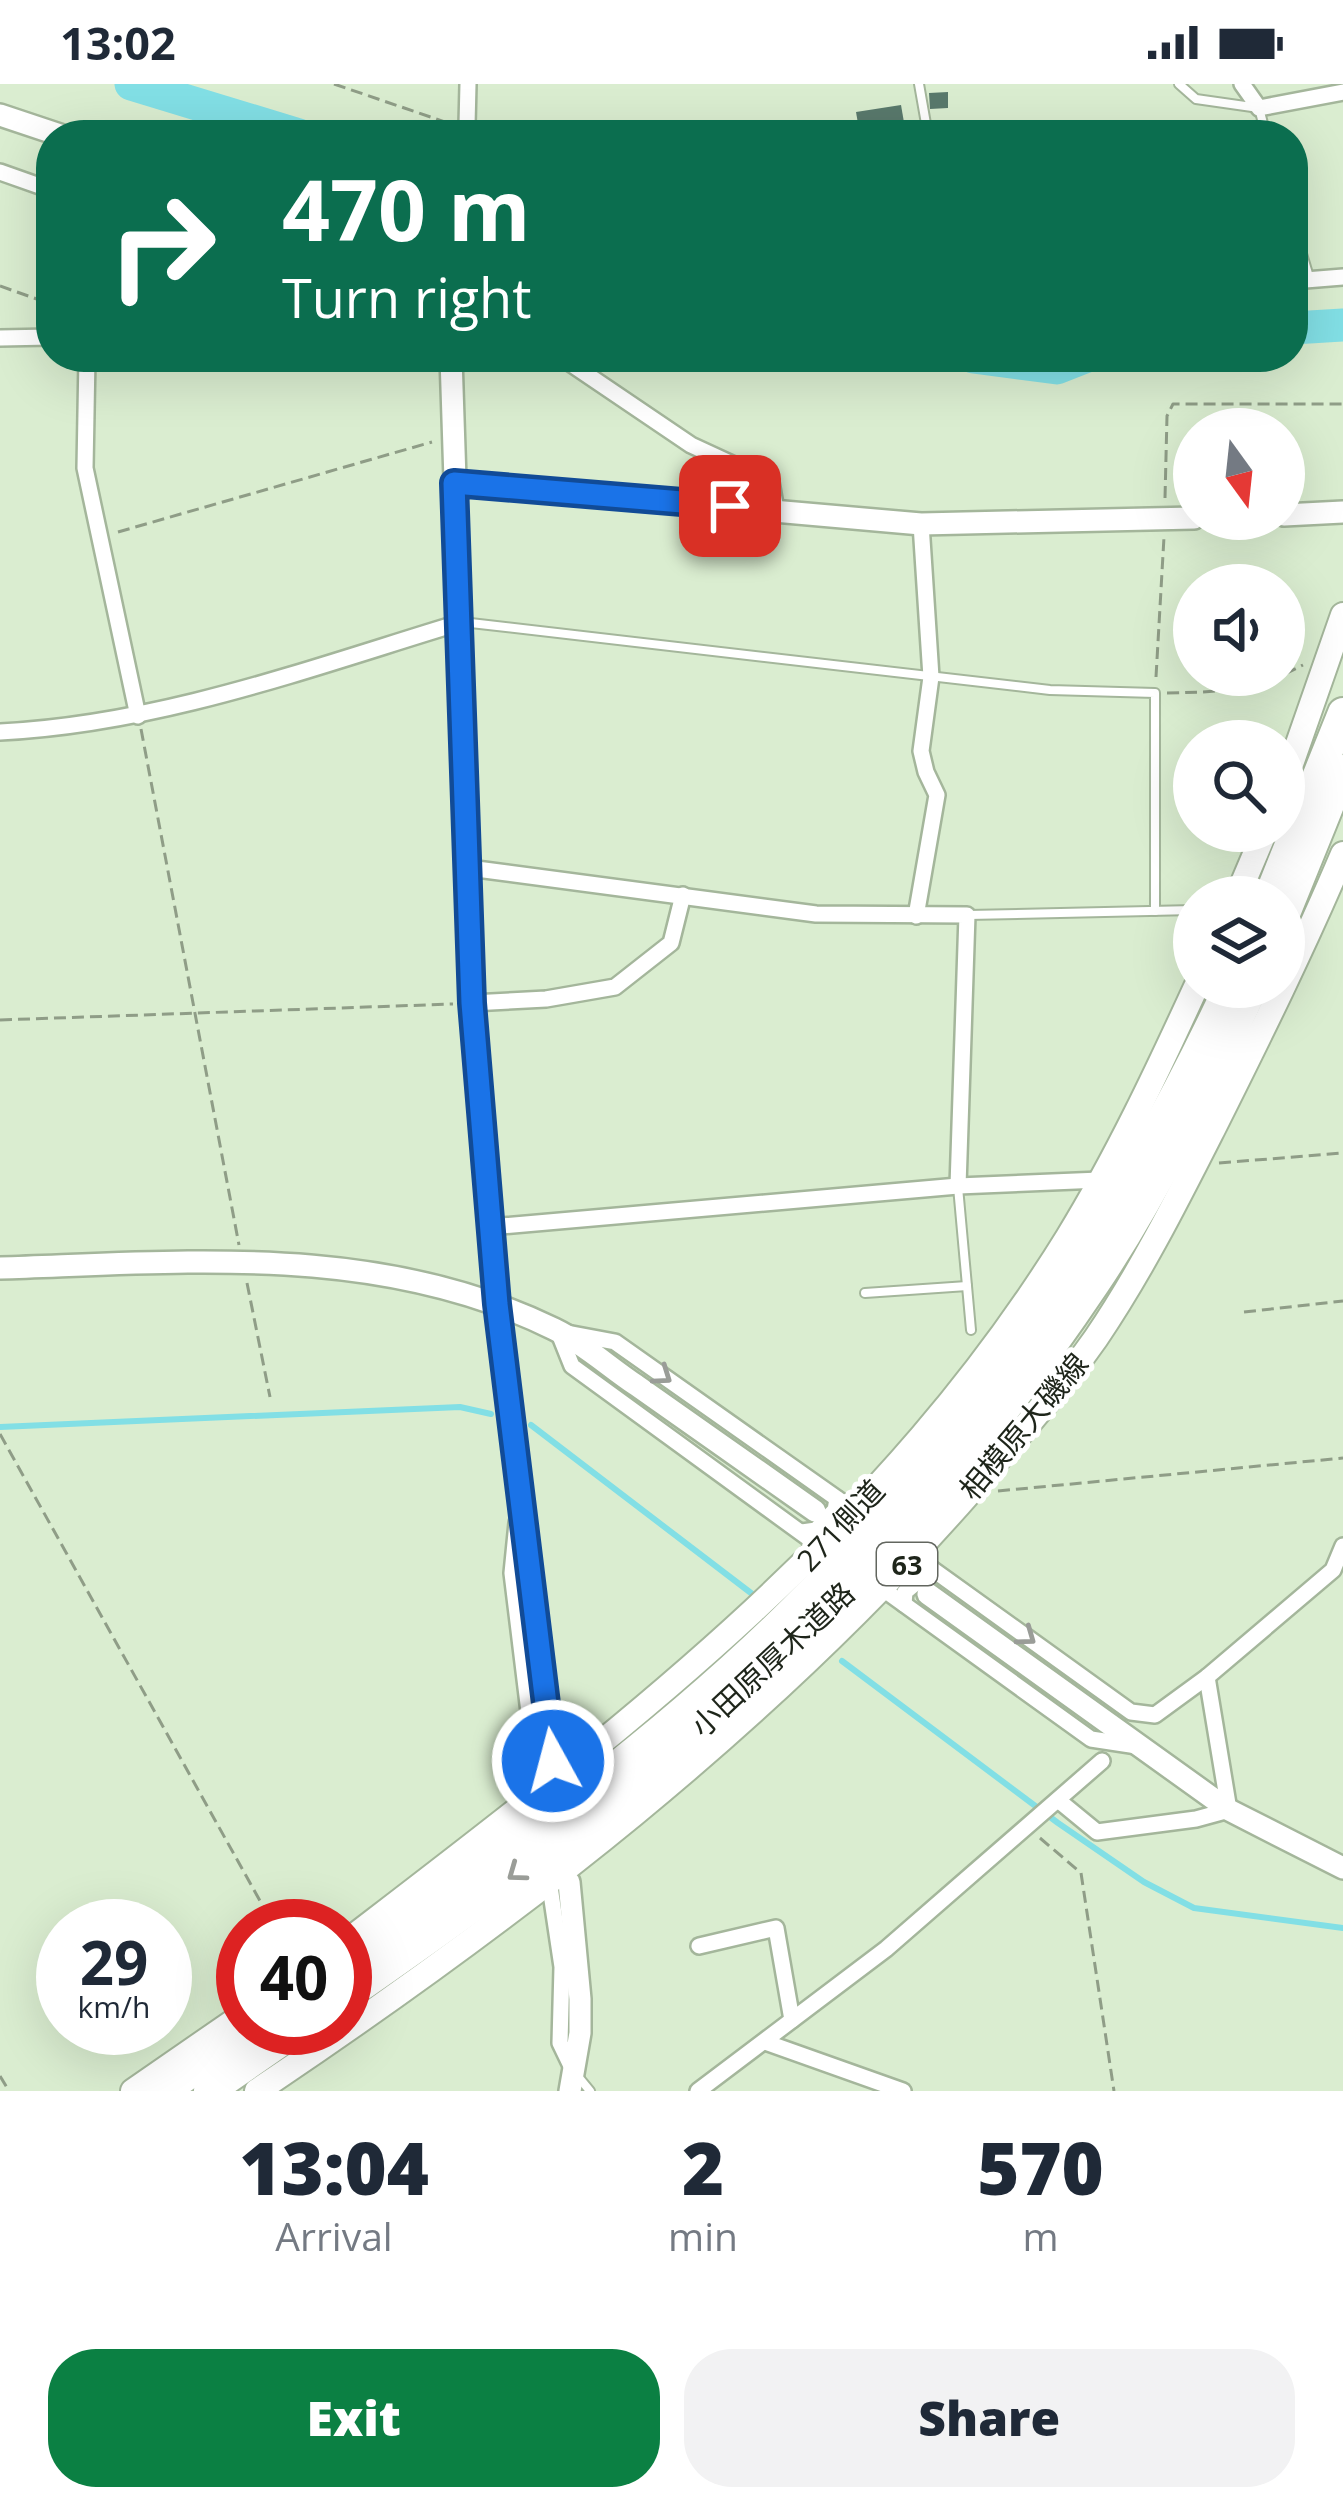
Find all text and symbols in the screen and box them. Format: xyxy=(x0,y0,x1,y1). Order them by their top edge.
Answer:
text: 13:02 xyxy=(60,12,176,73)
text: 470 m xyxy=(282,151,530,266)
icon: right xyxy=(84,168,240,324)
text: Turn right xyxy=(282,260,531,334)
north arrow xyxy=(1173,408,1305,540)
map controls xyxy=(1173,408,1305,1008)
pin xyxy=(679,455,781,557)
icon: arrive xyxy=(697,473,763,539)
button: sound xyxy=(1173,564,1305,696)
button: search xyxy=(1173,720,1305,852)
button: layers xyxy=(1173,876,1305,1008)
street label: 相模原大磯線 xyxy=(949,1344,1097,1508)
one-way arrow xyxy=(650,1362,672,1384)
street label: 271側道 xyxy=(787,1470,893,1580)
road number: 63 xyxy=(877,1543,937,1585)
street label: 小田原厚木道路 xyxy=(681,1572,863,1746)
one-way arrow xyxy=(1014,1623,1035,1645)
position arrow xyxy=(490,1698,616,1824)
one-way arrow xyxy=(507,1859,529,1881)
speed limit sign: 40 xyxy=(216,1899,372,2055)
text: 29 xyxy=(80,1921,148,2003)
text: km/h xyxy=(78,1986,150,2027)
text: 13:04 xyxy=(239,2118,429,2216)
text: 2 xyxy=(682,2118,724,2216)
text: 570 xyxy=(977,2118,1104,2216)
text: Arrival xyxy=(275,2209,393,2262)
text: min xyxy=(668,2209,738,2262)
text: m xyxy=(1022,2209,1059,2262)
button: Exit xyxy=(48,2349,660,2487)
button: Share xyxy=(684,2349,1295,2487)

